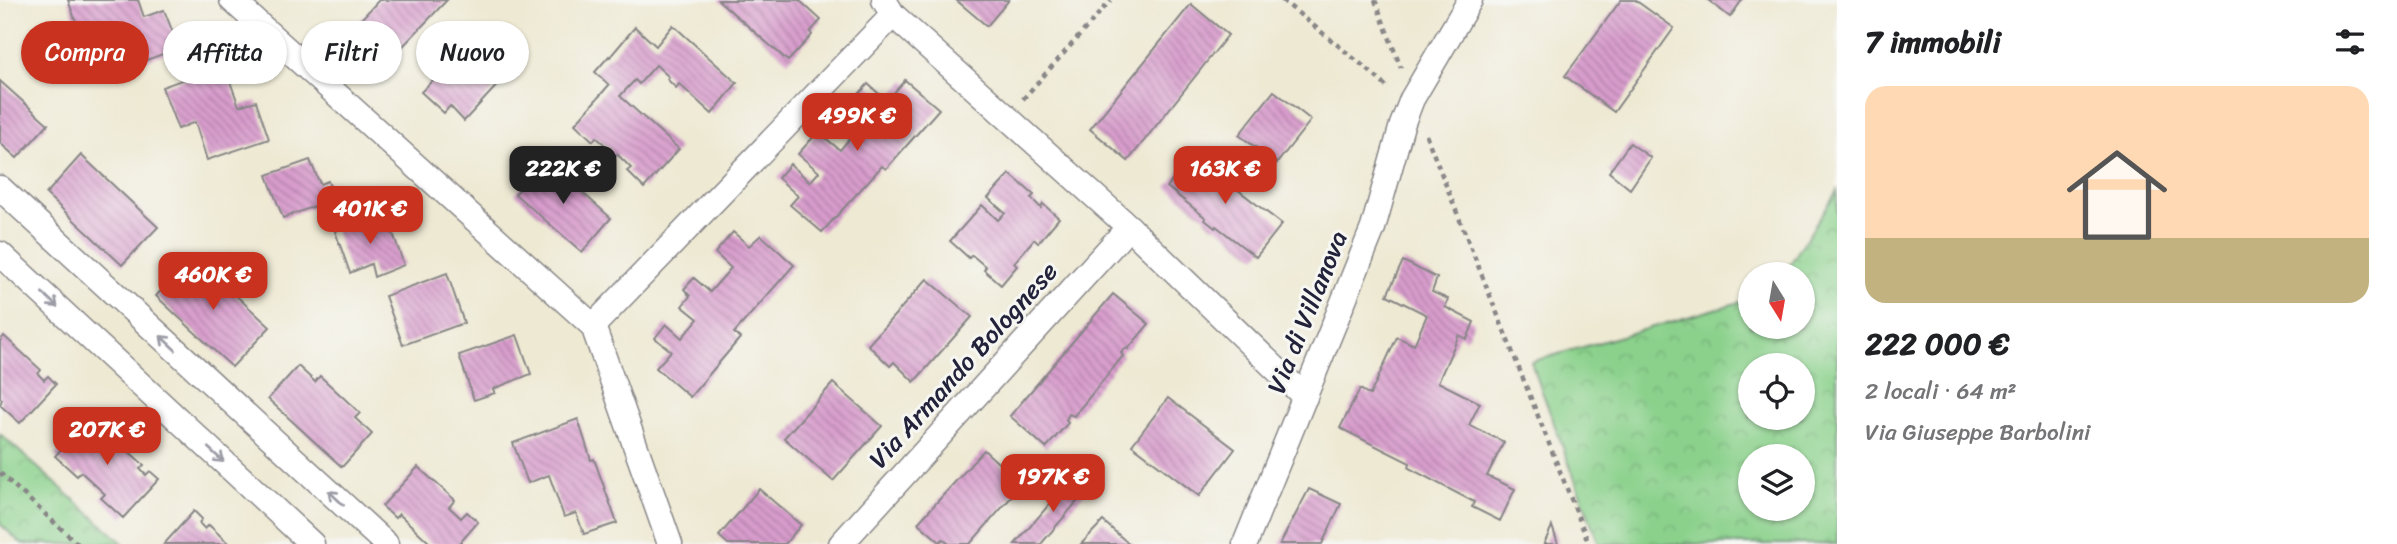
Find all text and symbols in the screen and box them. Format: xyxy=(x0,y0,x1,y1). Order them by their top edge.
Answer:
text: 7 immobili xyxy=(1865,15,2001,69)
chip: Compra xyxy=(21,21,149,84)
chip: Affitta xyxy=(163,21,287,84)
chip: Filtri xyxy=(301,21,402,84)
chip: Nuovo xyxy=(416,21,529,84)
icon: filters xyxy=(2331,23,2369,61)
pin: 499K € xyxy=(800,94,914,153)
text: 499K € xyxy=(818,95,896,136)
icon: home xyxy=(2054,132,2180,258)
pin: 222K € xyxy=(506,146,620,206)
pin: 163K € xyxy=(1168,146,1282,206)
text: 222K € xyxy=(525,148,601,189)
text: 163K € xyxy=(1190,148,1260,189)
pin: 401K € xyxy=(313,187,427,246)
text: 401K € xyxy=(333,188,407,229)
street label: Via di Villanova xyxy=(1253,223,1361,401)
street label: Via Armando Bolognese xyxy=(857,251,1069,479)
pin: 460K € xyxy=(156,252,270,312)
text: 460K € xyxy=(174,254,252,295)
north arrow xyxy=(1738,262,1815,340)
map controls xyxy=(1738,262,1815,521)
one-way arrow xyxy=(41,292,58,309)
text: 222 000 € xyxy=(1865,317,2009,371)
one-way arrow xyxy=(160,335,177,352)
button: locate xyxy=(1738,353,1815,430)
text: 2 locali · 64 m² xyxy=(1865,371,2017,412)
pin: 207K € xyxy=(50,407,164,467)
text: 207K € xyxy=(69,409,145,450)
text: Via Giuseppe Barbolini xyxy=(1865,412,2090,453)
button: layers xyxy=(1738,444,1815,521)
one-way arrow xyxy=(207,447,224,464)
pin: 197K € xyxy=(996,454,1110,514)
text: 197K € xyxy=(1017,456,1089,497)
one-way arrow xyxy=(328,489,345,506)

